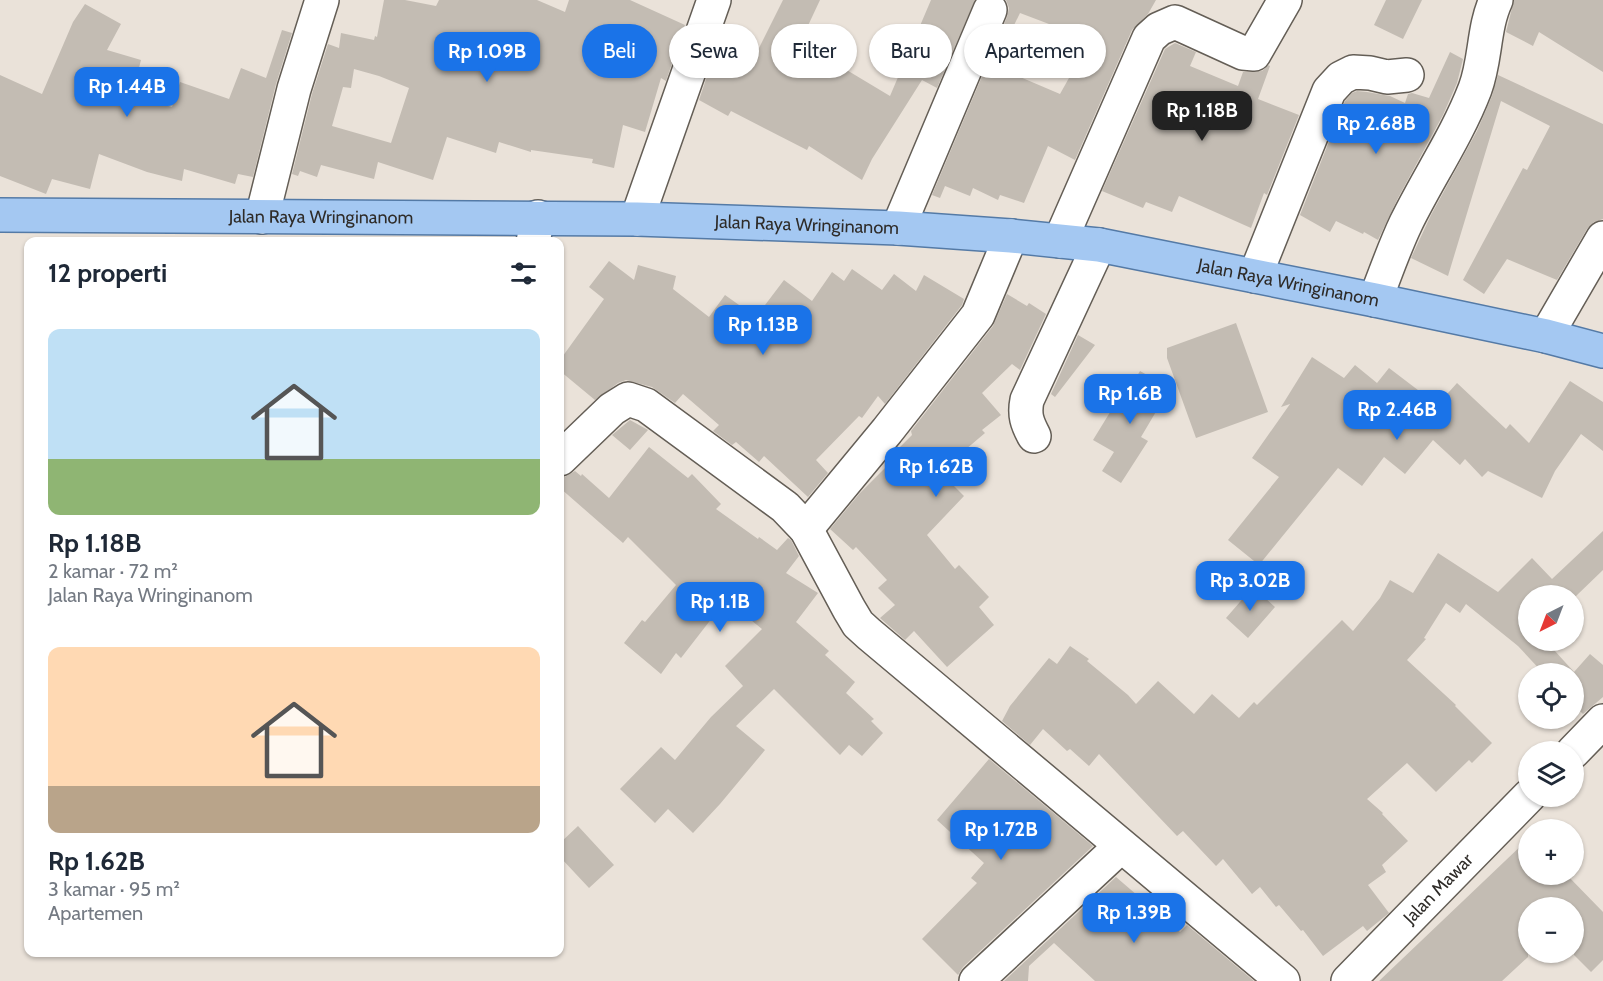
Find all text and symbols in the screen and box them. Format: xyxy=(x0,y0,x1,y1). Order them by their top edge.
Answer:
chip: Beli xyxy=(582,24,657,78)
chip: Sewa xyxy=(669,24,759,78)
chip: Filter xyxy=(771,24,857,78)
chip: Baru xyxy=(869,24,952,78)
chip: Apartemen xyxy=(964,24,1106,78)
pin: Rp 1.09B xyxy=(425,32,549,83)
text: Rp 1.09B xyxy=(448,39,526,63)
pin: Rp 1.44B xyxy=(65,67,189,118)
text: Rp 1.44B xyxy=(88,74,166,98)
pin: Rp 1.18B xyxy=(1140,91,1264,142)
text: Rp 1.18B xyxy=(1166,98,1238,122)
pin: Rp 2.68B xyxy=(1314,104,1438,155)
text: Rp 2.68B xyxy=(1336,111,1416,135)
street label: Jalan Raya Wringinanom xyxy=(228,205,413,229)
street label: Jalan Raya Wringinanom xyxy=(713,211,899,239)
street label: Jalan Raya Wringinanom xyxy=(1195,254,1381,312)
text: 12 properti xyxy=(48,257,167,289)
icon: filters xyxy=(507,257,540,290)
pin: Rp 1.13B xyxy=(701,305,825,356)
text: Rp 1.13B xyxy=(728,312,798,336)
icon: home xyxy=(240,368,348,476)
pin: Rp 1.6B xyxy=(1075,374,1185,425)
text: Rp 1.6B xyxy=(1098,381,1162,405)
pin: Rp 2.46B xyxy=(1335,390,1459,441)
text: Rp 2.46B xyxy=(1357,397,1437,421)
pin: Rp 1.62B xyxy=(874,447,998,498)
text: Rp 1.62B xyxy=(899,454,973,478)
text: Rp 1.18B xyxy=(48,527,141,559)
text: 2 kamar · 72 m² xyxy=(48,559,178,583)
pin: Rp 3.02B xyxy=(1188,561,1312,612)
text: Rp 3.02B xyxy=(1210,568,1290,592)
pin: Rp 1.1B xyxy=(665,582,775,633)
text: Jalan Raya Wringinanom xyxy=(48,583,253,607)
north arrow xyxy=(1518,585,1584,651)
map controls xyxy=(1518,585,1584,963)
text: Rp 1.1B xyxy=(690,589,750,613)
button: locate xyxy=(1518,663,1584,729)
icon: home xyxy=(240,686,348,794)
button: layers xyxy=(1518,741,1584,807)
pin: Rp 1.72B xyxy=(939,810,1063,861)
text: Rp 1.72B xyxy=(964,817,1038,841)
button: + xyxy=(1518,819,1584,885)
text: Rp 1.62B xyxy=(48,845,145,877)
street label: Jalan Mawar xyxy=(1398,849,1478,929)
text: 3 kamar · 95 m² xyxy=(48,877,180,901)
pin: Rp 1.39B xyxy=(1072,893,1196,944)
button: − xyxy=(1518,897,1584,963)
text: Rp 1.39B xyxy=(1097,900,1171,924)
text: Apartemen xyxy=(48,901,143,925)

